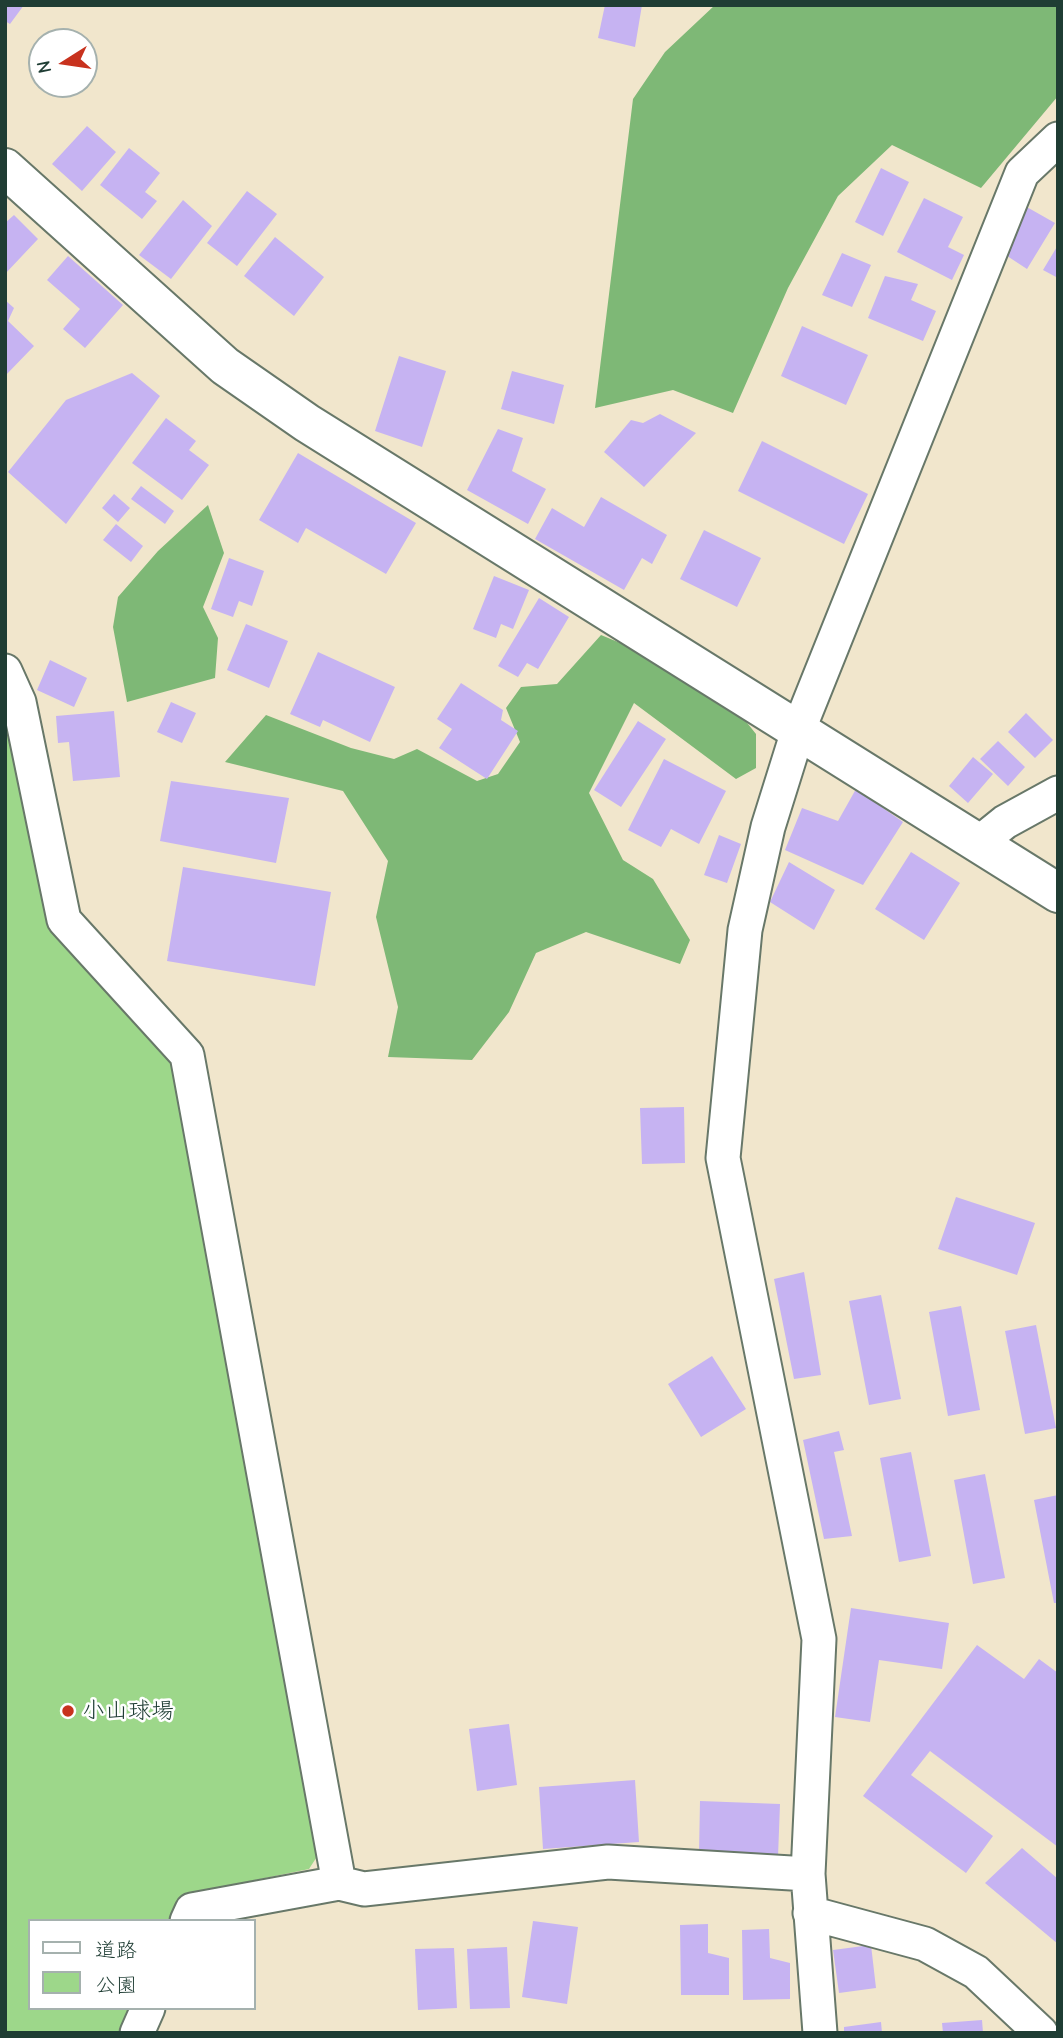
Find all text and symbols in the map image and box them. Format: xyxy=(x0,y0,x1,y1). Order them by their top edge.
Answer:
north arrow xyxy=(28,28,98,98)
text: N xyxy=(32,59,56,75)
place label: 小山球場 xyxy=(82,1697,174,1725)
marker: 小山球場 xyxy=(60,1703,76,1719)
legend xyxy=(28,1919,256,2010)
text: 道路 xyxy=(95,1938,137,1962)
text: 公園 xyxy=(95,1973,137,1997)

